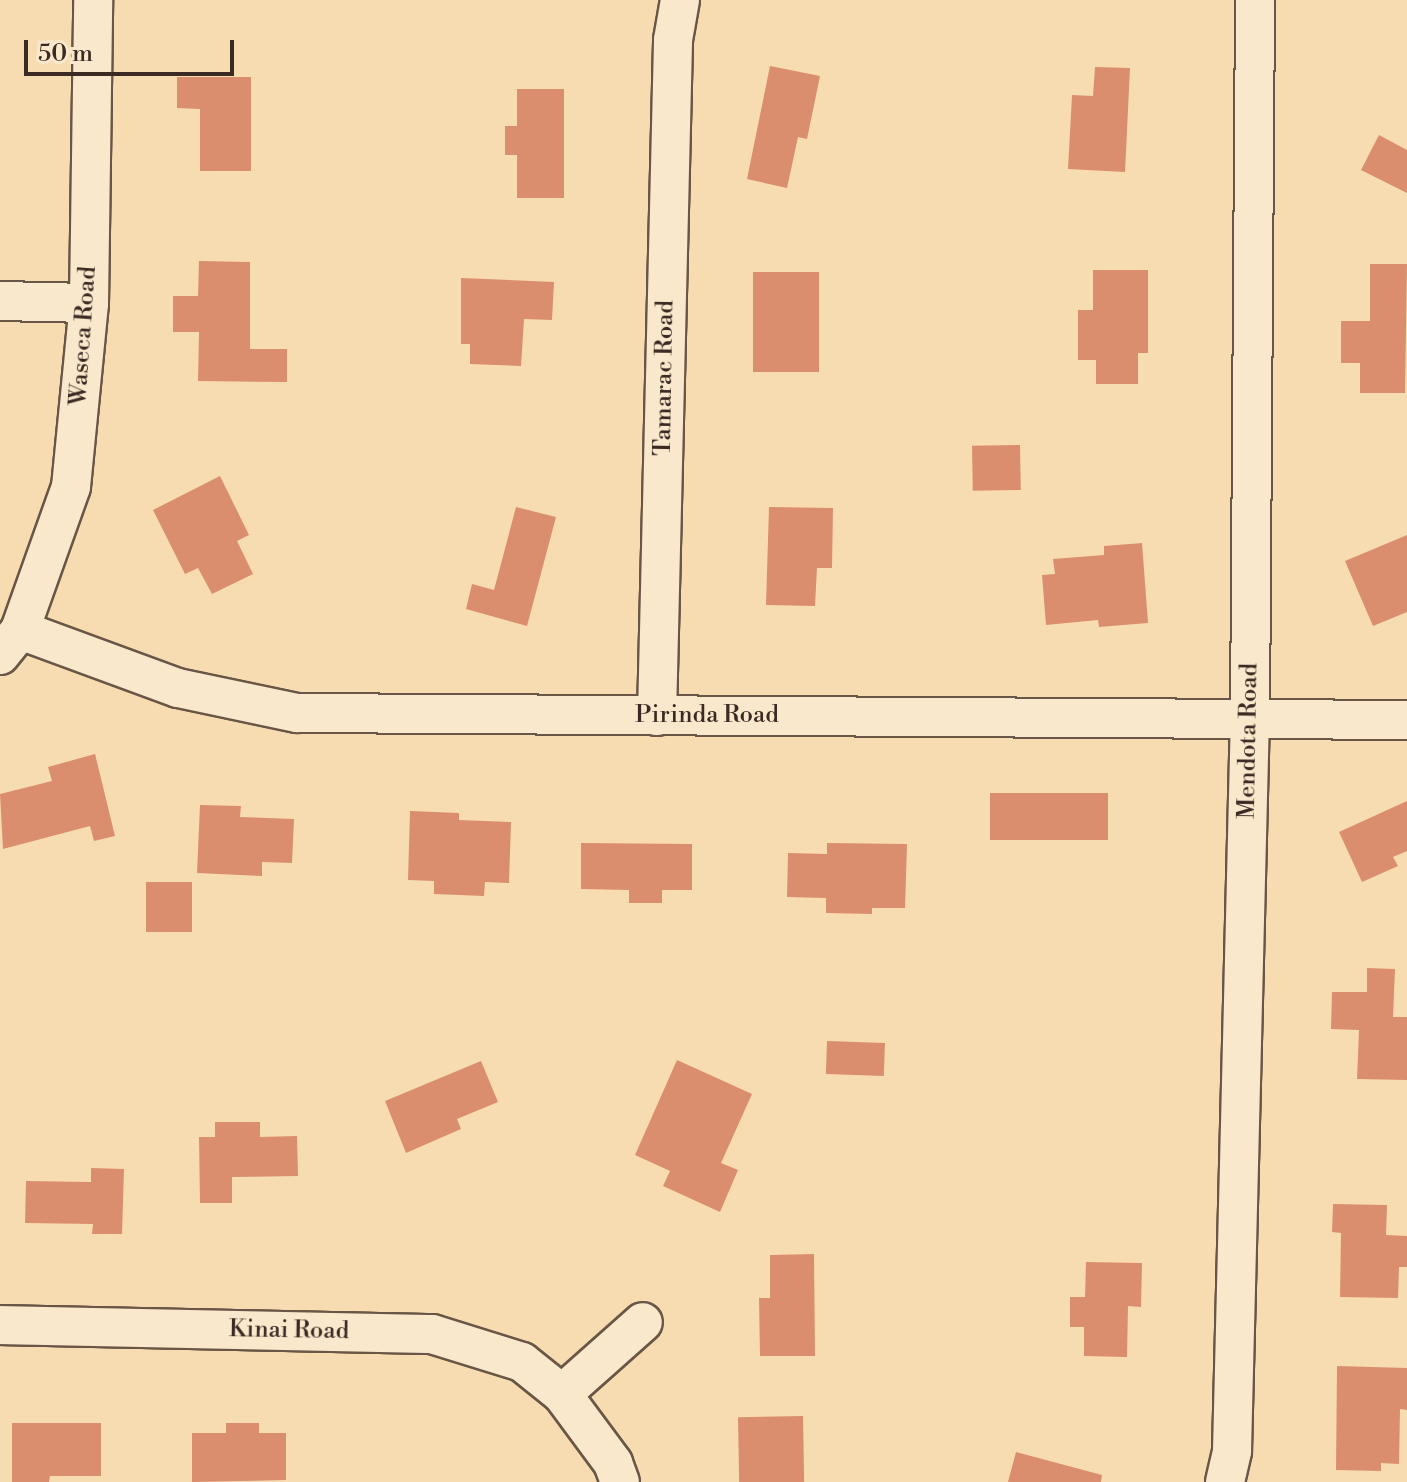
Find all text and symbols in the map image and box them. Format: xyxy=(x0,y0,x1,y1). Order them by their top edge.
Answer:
scale bar xyxy=(28,24,238,74)
text: 50 m xyxy=(38,39,93,69)
street label: Waseca Road xyxy=(65,265,103,407)
street label: Tamarac Road xyxy=(649,300,681,456)
street label: Mendota Road xyxy=(1233,663,1265,819)
street label: Pirinda Road xyxy=(635,702,779,730)
street label: Kinai Road xyxy=(229,1316,349,1346)

